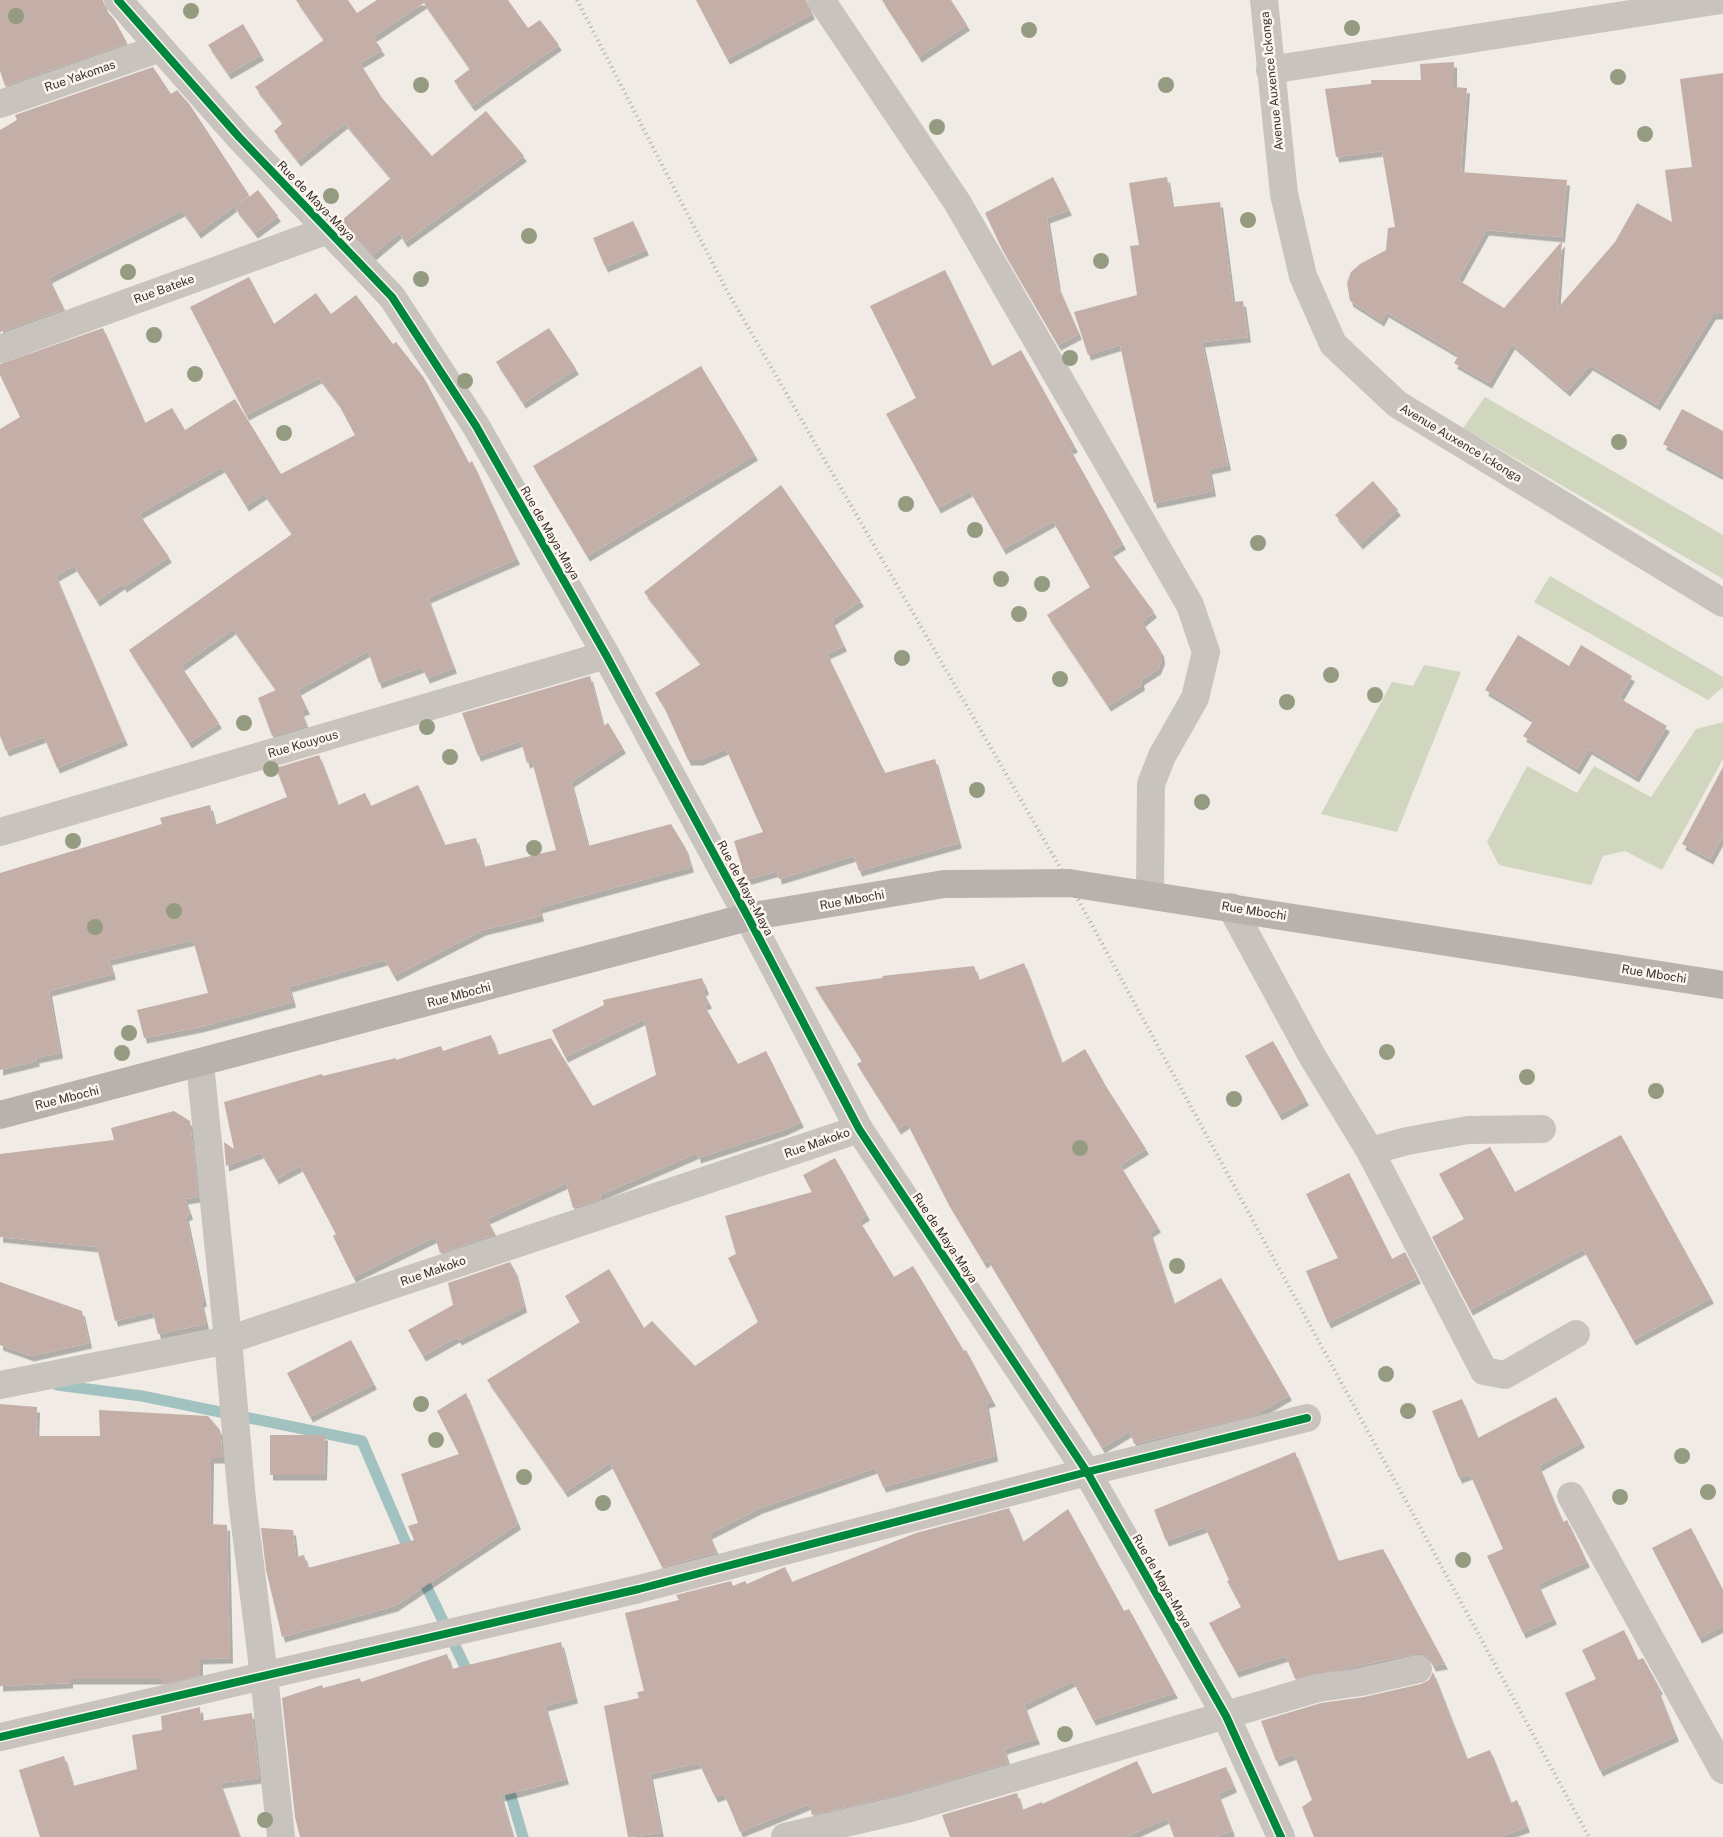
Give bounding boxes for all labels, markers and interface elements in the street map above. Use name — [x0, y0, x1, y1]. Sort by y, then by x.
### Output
street label: Avenue Auxence Ickonga — [1258, 11, 1286, 151]
street label: Rue Yakomas — [43, 57, 117, 95]
street label: Rue de Maya-Maya — [274, 158, 358, 244]
street label: Rue Bateke — [132, 271, 196, 306]
street label: Avenue Auxence Ickonga — [1398, 401, 1524, 485]
street label: Rue de Maya-Maya — [518, 484, 582, 582]
street label: Rue Kouyous — [266, 727, 340, 761]
street label: Rue de Maya-Maya — [714, 838, 776, 938]
street label: Rue Mbochi — [819, 887, 886, 913]
street label: Rue Mbochi — [1221, 899, 1287, 923]
street label: Rue Mbochi — [1621, 962, 1687, 986]
street label: Rue Mbochi — [426, 980, 492, 1010]
street label: Rue Mbochi — [34, 1083, 101, 1113]
street label: Rue Makoko — [782, 1125, 852, 1161]
street label: Rue de Maya-Maya — [910, 1190, 980, 1286]
street label: Rue Makoko — [398, 1253, 468, 1289]
street label: Rue de Maya-Maya — [1130, 1532, 1194, 1630]

